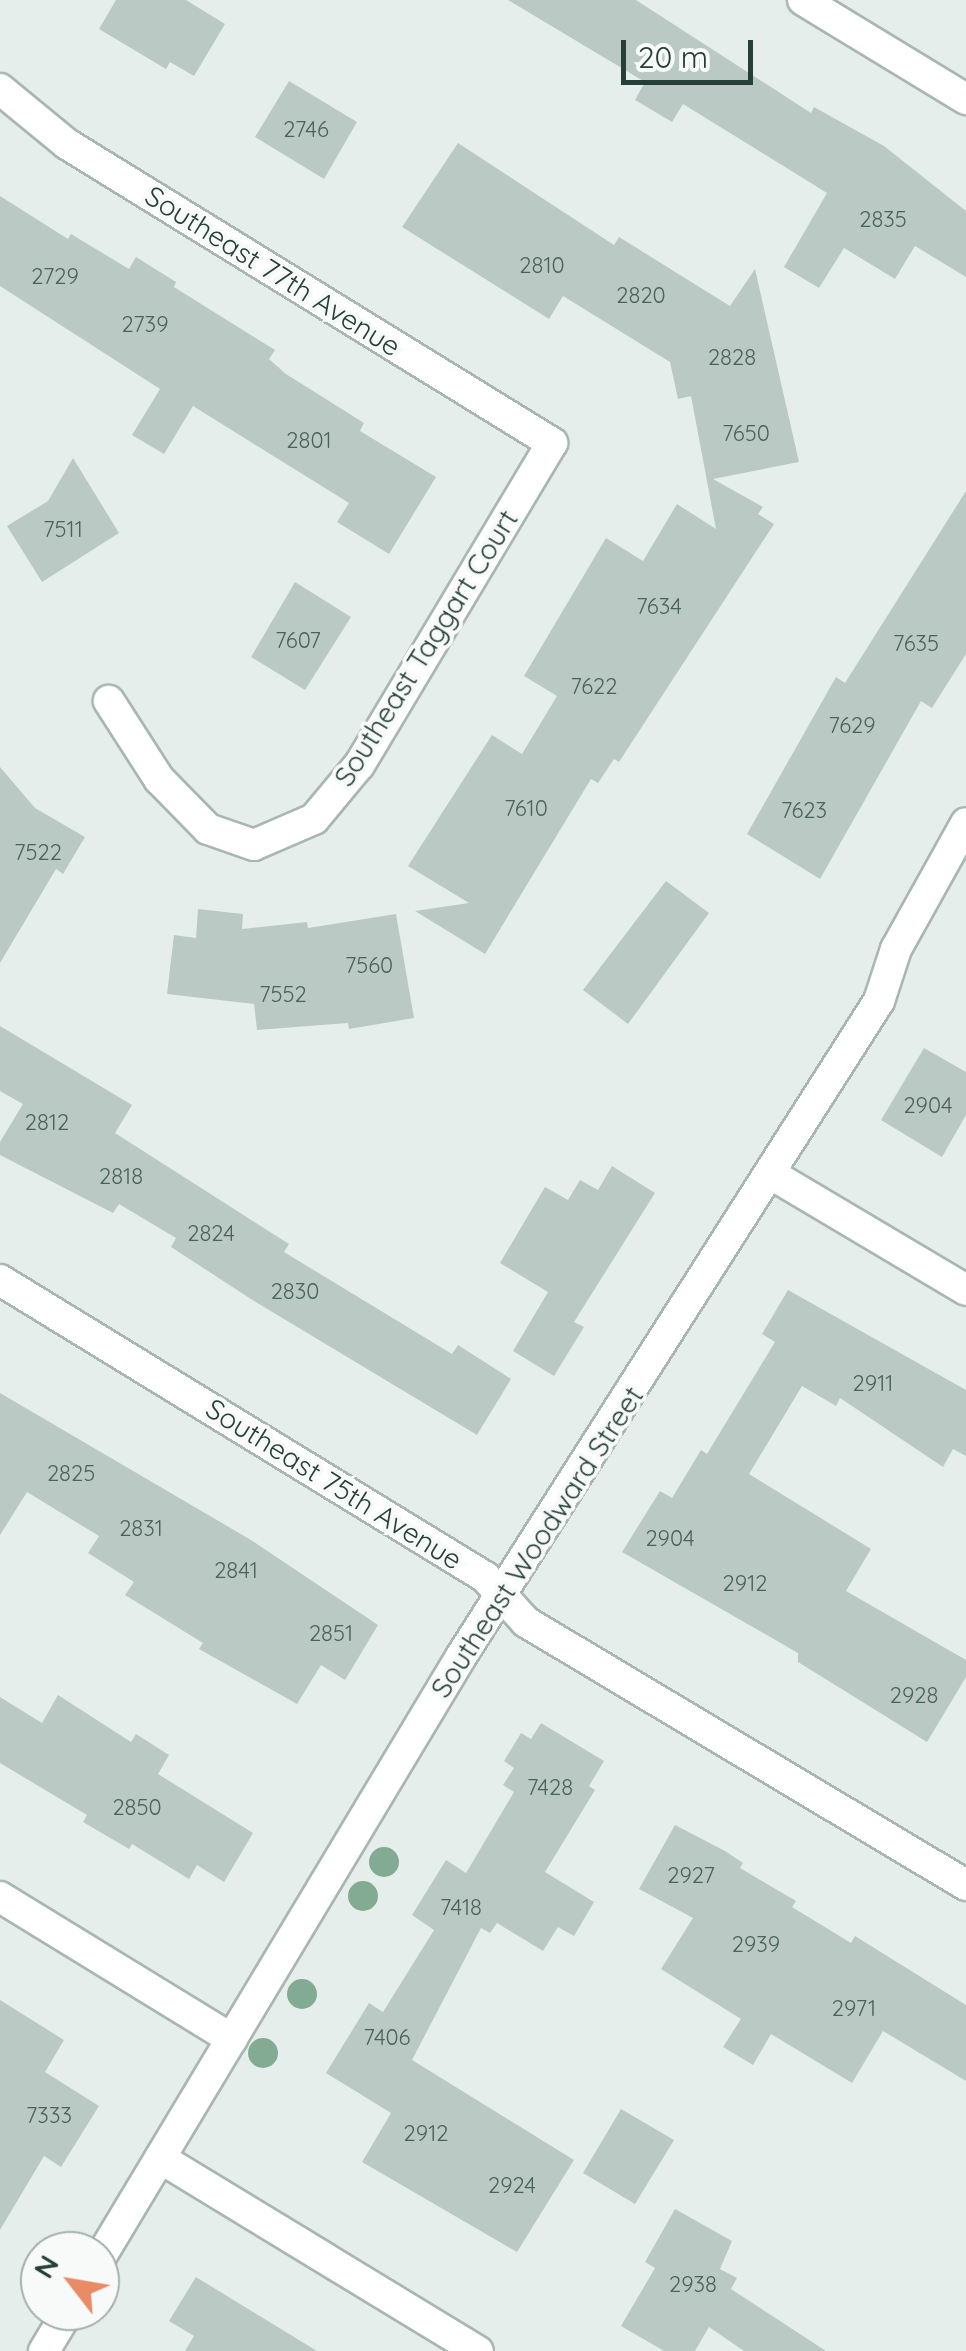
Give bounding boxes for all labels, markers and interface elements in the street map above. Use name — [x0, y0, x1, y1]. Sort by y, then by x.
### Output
scale bar — [626, 20, 758, 82]
text: 20 m — [638, 38, 708, 76]
house number: 2746 — [283, 117, 329, 143]
street label: Southeast 77th Avenue — [139, 179, 407, 363]
house number: 2835 — [859, 207, 907, 233]
house number: 2810 — [519, 253, 565, 279]
house number: 2729 — [31, 264, 79, 290]
house number: 2820 — [616, 283, 666, 309]
house number: 2739 — [122, 312, 168, 338]
house number: 2828 — [708, 345, 756, 371]
house number: 7650 — [722, 421, 770, 447]
house number: 2801 — [286, 428, 332, 454]
street label: Southeast Taggart Court — [327, 504, 525, 792]
house number: 7511 — [43, 517, 83, 543]
house number: 7634 — [636, 594, 682, 620]
house number: 7607 — [275, 628, 321, 654]
house number: 7635 — [893, 631, 939, 657]
house number: 7622 — [571, 674, 617, 700]
house number: 7629 — [829, 713, 875, 739]
house number: 7610 — [504, 796, 548, 822]
house number: 7623 — [781, 798, 827, 824]
house number: 7522 — [14, 840, 62, 866]
house number: 7560 — [345, 953, 393, 979]
house number: 7552 — [259, 982, 307, 1008]
house number: 2904 — [903, 1093, 953, 1119]
house number: 2812 — [25, 1110, 69, 1136]
house number: 2818 — [99, 1164, 143, 1190]
house number: 2824 — [187, 1221, 235, 1247]
house number: 2830 — [271, 1279, 319, 1305]
house number: 2911 — [853, 1371, 893, 1397]
street label: Southeast Woodward Street — [424, 1380, 650, 1704]
street label: Southeast 75th Avenue — [200, 1391, 468, 1577]
house number: 2825 — [47, 1461, 95, 1487]
house number: 2831 — [119, 1516, 163, 1542]
house number: 2904 — [645, 1526, 695, 1552]
house number: 2841 — [214, 1558, 258, 1584]
house number: 2912 — [723, 1571, 767, 1597]
house number: 2851 — [309, 1621, 353, 1647]
house number: 2928 — [890, 1683, 938, 1709]
house number: 7428 — [527, 1775, 573, 1801]
house number: 2850 — [112, 1795, 162, 1821]
house number: 2927 — [667, 1863, 715, 1889]
house number: 7418 — [440, 1895, 482, 1921]
house number: 2939 — [732, 1932, 780, 1958]
house number: 2971 — [832, 1996, 876, 2022]
house number: 7406 — [364, 2025, 410, 2051]
house number: 7333 — [26, 2103, 72, 2129]
house number: 2912 — [404, 2121, 448, 2147]
house number: 2924 — [488, 2173, 536, 2199]
north arrow — [20, 2231, 120, 2331]
text: N — [25, 2248, 66, 2284]
house number: 2938 — [669, 2272, 717, 2298]

